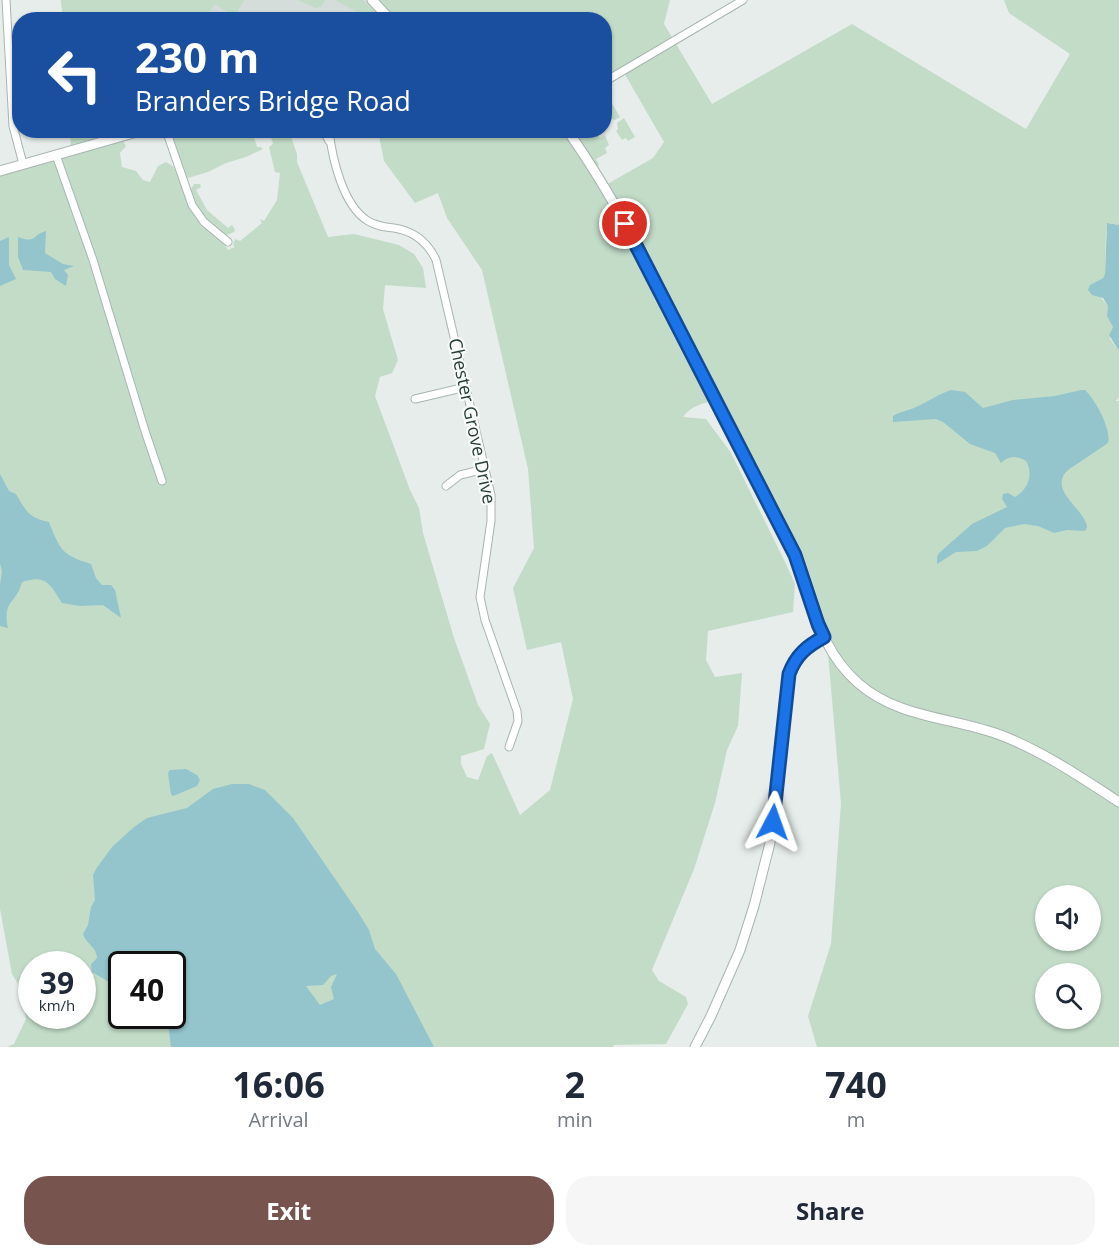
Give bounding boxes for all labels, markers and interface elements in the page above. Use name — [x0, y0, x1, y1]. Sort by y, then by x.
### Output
text: 230 m — [135, 28, 259, 85]
icon: left — [36, 36, 114, 114]
text: Branders Bridge Road — [135, 82, 411, 119]
pin — [599, 198, 650, 249]
icon: arrive — [608, 207, 641, 240]
street label: Chester Grove Drive — [444, 336, 502, 506]
position arrow — [741, 790, 805, 854]
map controls — [1035, 885, 1101, 1029]
button: sound — [1035, 885, 1101, 951]
speed limit sign: 40 — [108, 951, 186, 1029]
text: 39 — [40, 962, 74, 1003]
button: search — [1035, 963, 1101, 1029]
text: km/h — [39, 995, 75, 1015]
text: 16:06 — [232, 1060, 325, 1109]
text: 2 — [565, 1060, 585, 1109]
text: 740 — [825, 1060, 887, 1109]
text: Arrival — [248, 1106, 309, 1133]
text: min — [557, 1106, 593, 1133]
text: m — [847, 1106, 865, 1133]
button: Exit — [24, 1176, 554, 1245]
button: Share — [566, 1176, 1095, 1245]

